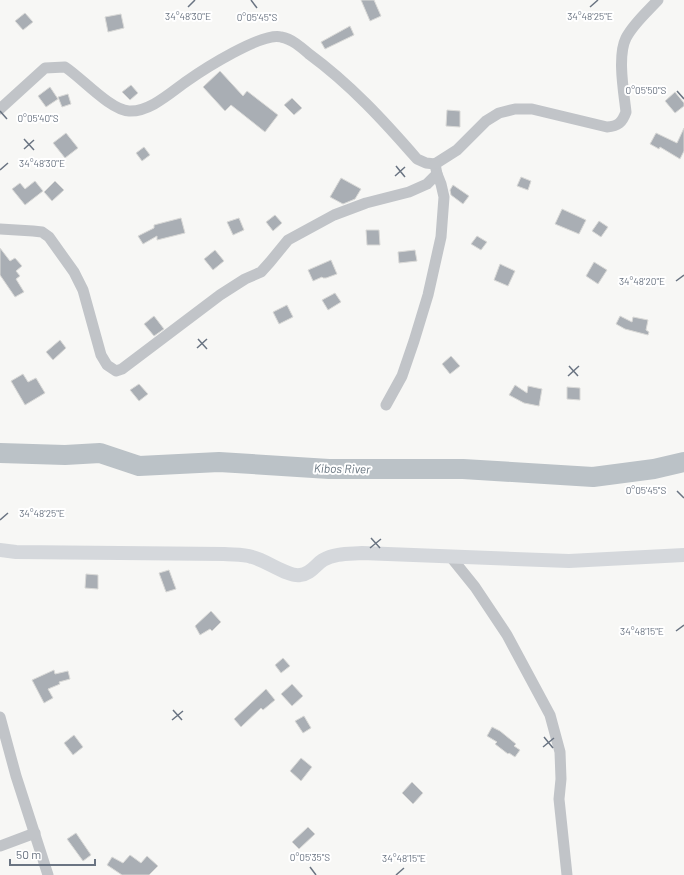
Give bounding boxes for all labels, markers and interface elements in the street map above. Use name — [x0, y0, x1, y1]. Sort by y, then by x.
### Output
text: 34°48'30"E — [165, 10, 211, 22]
text: 34°48'25"E — [567, 10, 613, 22]
text: 0°05'45"S — [237, 11, 277, 23]
text: 0°05'50"S — [626, 84, 667, 96]
text: 0°05'40"S — [17, 112, 59, 124]
text: 34°48'30"E — [19, 157, 65, 169]
text: 34°48'20"E — [619, 275, 665, 287]
water label: Kibos River — [314, 461, 371, 476]
text: 0°05'45"S — [626, 484, 666, 496]
text: 34°48'25"E — [19, 507, 65, 519]
text: 34°48'15"E — [620, 625, 664, 637]
scale bar — [10, 841, 95, 867]
text: 50 m — [16, 847, 41, 861]
text: 0°05'35"S — [290, 851, 330, 863]
text: 34°48'15"E — [382, 852, 426, 864]

